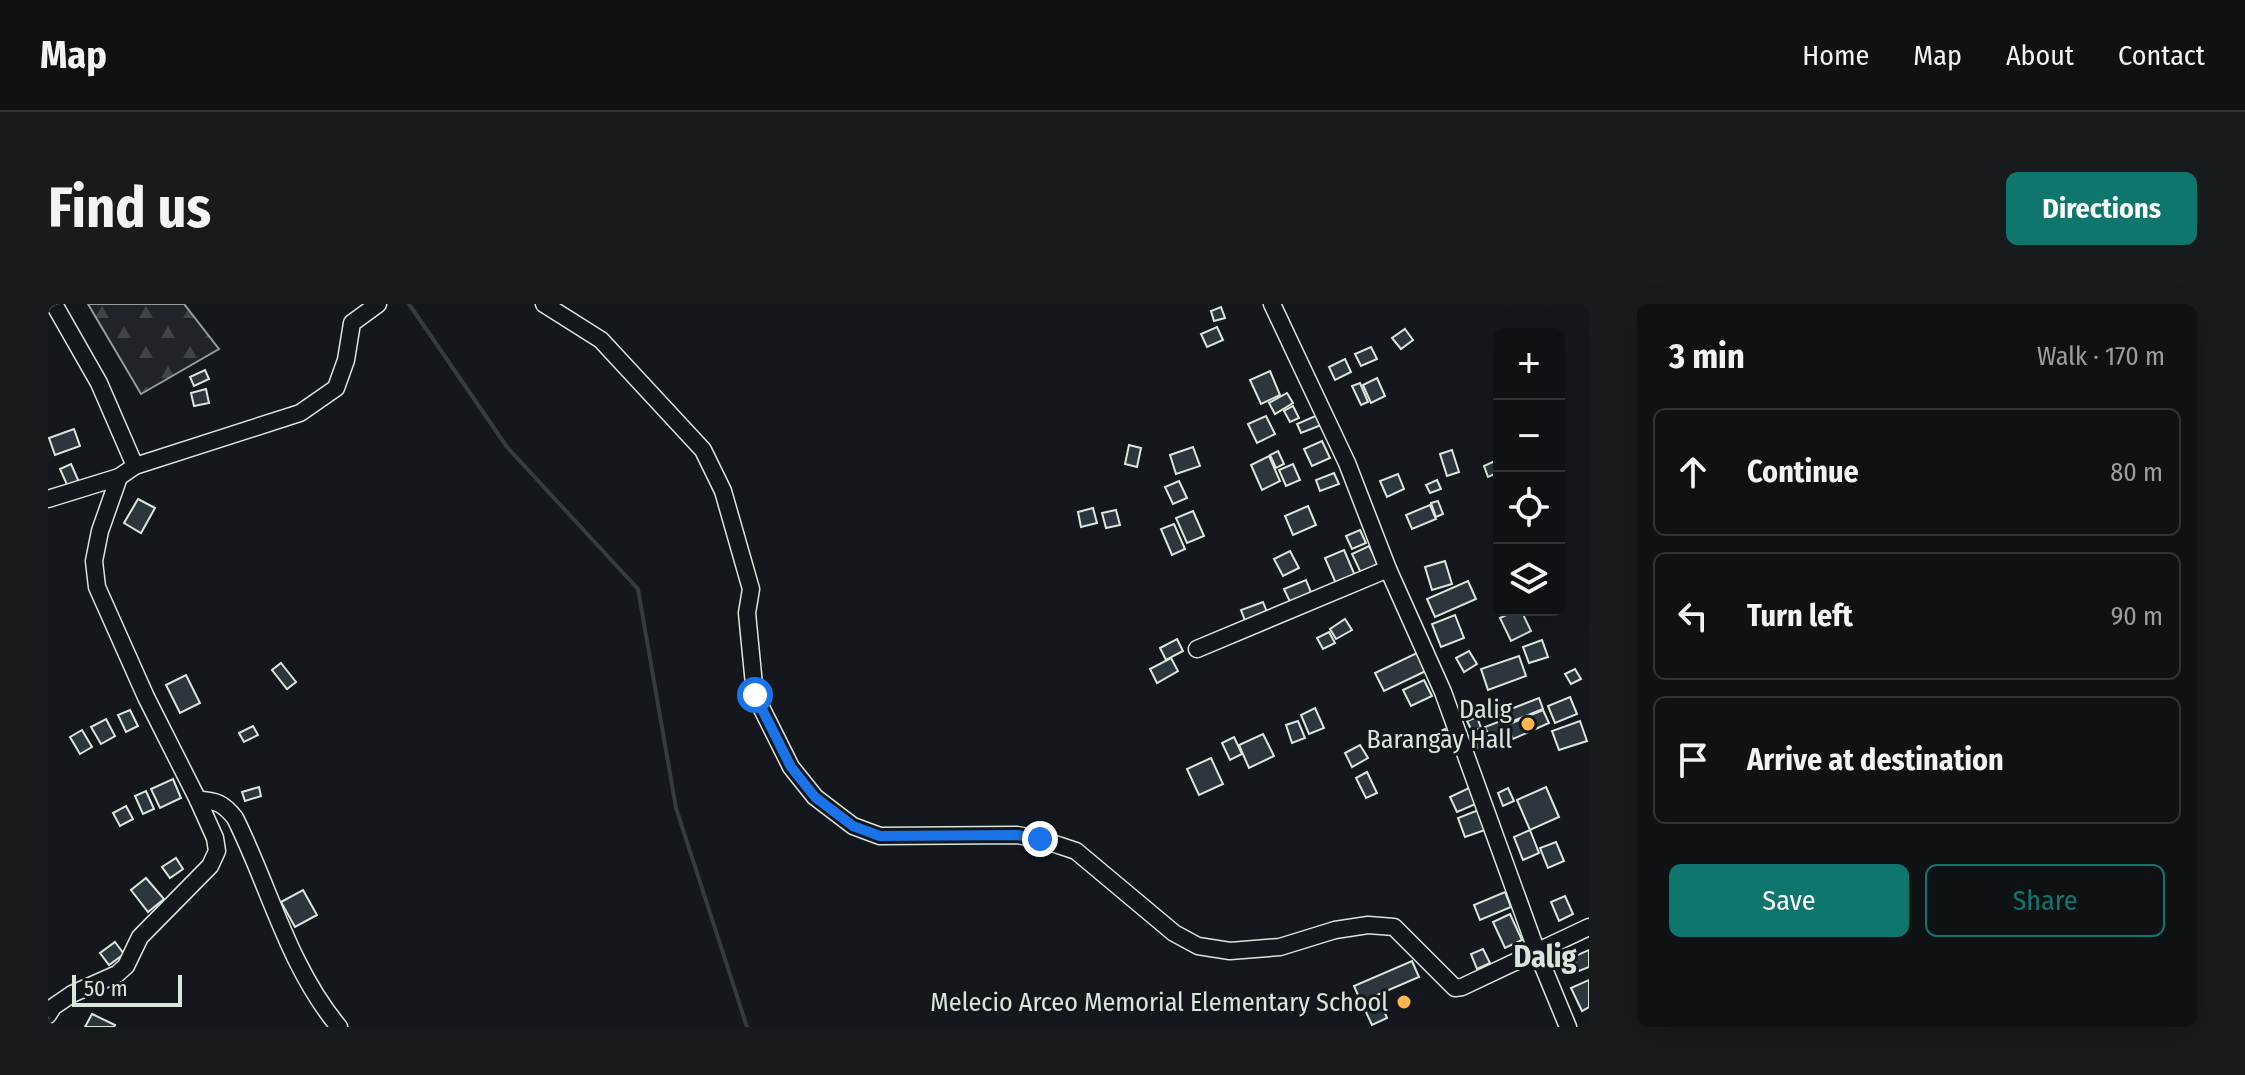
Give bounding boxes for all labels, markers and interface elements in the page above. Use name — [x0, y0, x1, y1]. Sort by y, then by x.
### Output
text: Map — [40, 32, 107, 78]
text: Home — [1802, 39, 1869, 72]
text: Map — [1913, 39, 1962, 72]
text: About — [2006, 39, 2074, 72]
text: Contact — [2118, 39, 2205, 72]
button: Directions — [2006, 172, 2197, 245]
text: Find us — [48, 175, 211, 242]
map controls — [1493, 328, 1565, 616]
button: + — [1493, 328, 1565, 400]
text: 3 min — [1669, 336, 1745, 377]
text: Walk · 170 m — [2037, 341, 2165, 372]
button: − — [1493, 400, 1565, 472]
icon: ahead — [1671, 450, 1715, 494]
text: Continue — [1747, 454, 1859, 490]
text: 80 m — [2110, 457, 2163, 488]
button: locate — [1493, 472, 1565, 544]
button: layers — [1493, 544, 1565, 616]
icon: left — [1671, 594, 1715, 638]
text: Turn left — [1747, 598, 1853, 634]
text: 90 m — [2111, 601, 2163, 632]
route start — [737, 677, 773, 713]
place label: Dalig Barangay Hall — [1367, 694, 1513, 755]
marker: Dalig Barangay Hall — [1519, 715, 1537, 733]
icon: arrive — [1671, 738, 1715, 782]
text: Arrive at destination — [1747, 742, 2004, 778]
route end — [1022, 821, 1058, 857]
button: Save — [1669, 864, 1909, 937]
button: Share — [1925, 864, 2165, 937]
district label: Dalig — [1513, 939, 1577, 975]
scale bar — [72, 971, 182, 1007]
text: 50 m — [84, 975, 128, 1002]
place label: Melecio Arceo Memorial Elementary School — [930, 987, 1388, 1018]
marker: Melecio Arceo Memorial Elementary School — [1395, 993, 1413, 1011]

